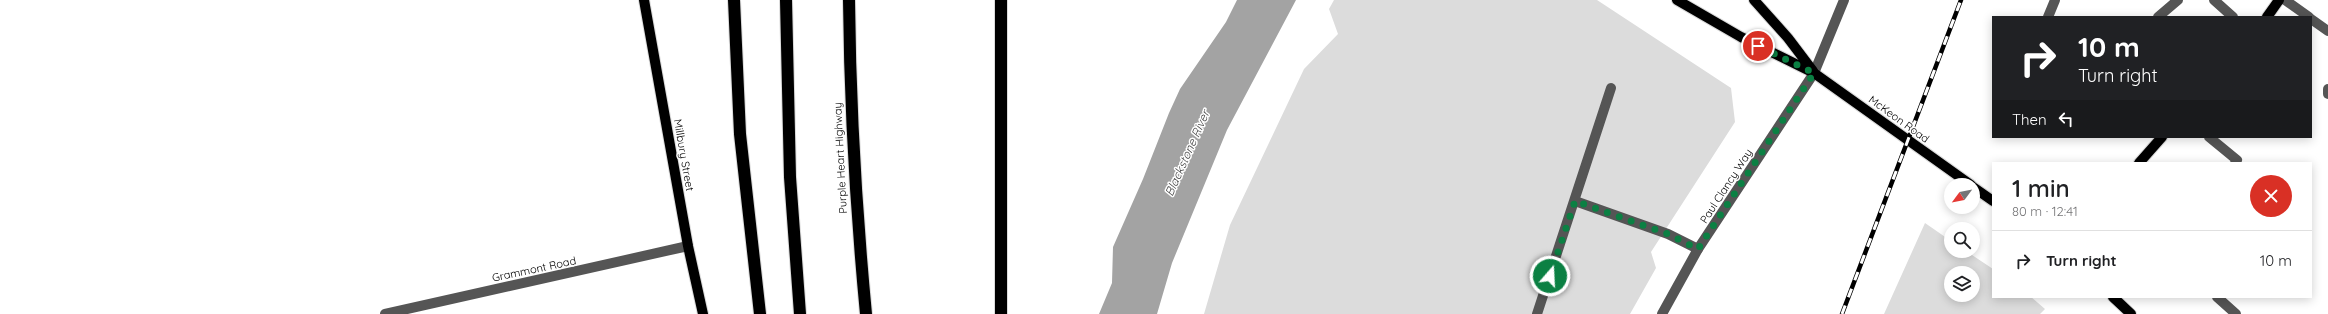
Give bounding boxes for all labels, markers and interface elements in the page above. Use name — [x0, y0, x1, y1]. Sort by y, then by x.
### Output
pin — [1741, 29, 1775, 63]
text: 10 m — [2078, 29, 2140, 64]
icon: right — [2012, 32, 2064, 84]
icon: arrive — [1747, 35, 1769, 57]
text: Turn right — [2078, 64, 2158, 87]
street label: McKeon Road — [1866, 92, 1932, 146]
street label: Purple Heart Highway — [830, 102, 850, 214]
water label: Blackstone River — [1161, 106, 1213, 198]
icon: left — [2055, 108, 2077, 130]
text: Then — [2012, 110, 2047, 129]
street label: Millbury Street — [671, 118, 697, 192]
street label: Paul Clancy Way — [1697, 146, 1755, 226]
text: 1 min — [2012, 173, 2070, 203]
button: close — [2250, 175, 2292, 217]
north arrow — [1944, 178, 1980, 214]
map controls — [1944, 178, 1980, 302]
text: 80 m · 12:41 — [2012, 203, 2078, 219]
button: search — [1944, 222, 1980, 258]
icon: right — [2012, 250, 2034, 272]
text: Turn right — [2046, 251, 2117, 270]
text: 10 m — [2260, 251, 2292, 270]
street label: Grammont Road — [491, 253, 577, 285]
position arrow — [1529, 255, 1571, 297]
button: layers — [1944, 266, 1980, 302]

